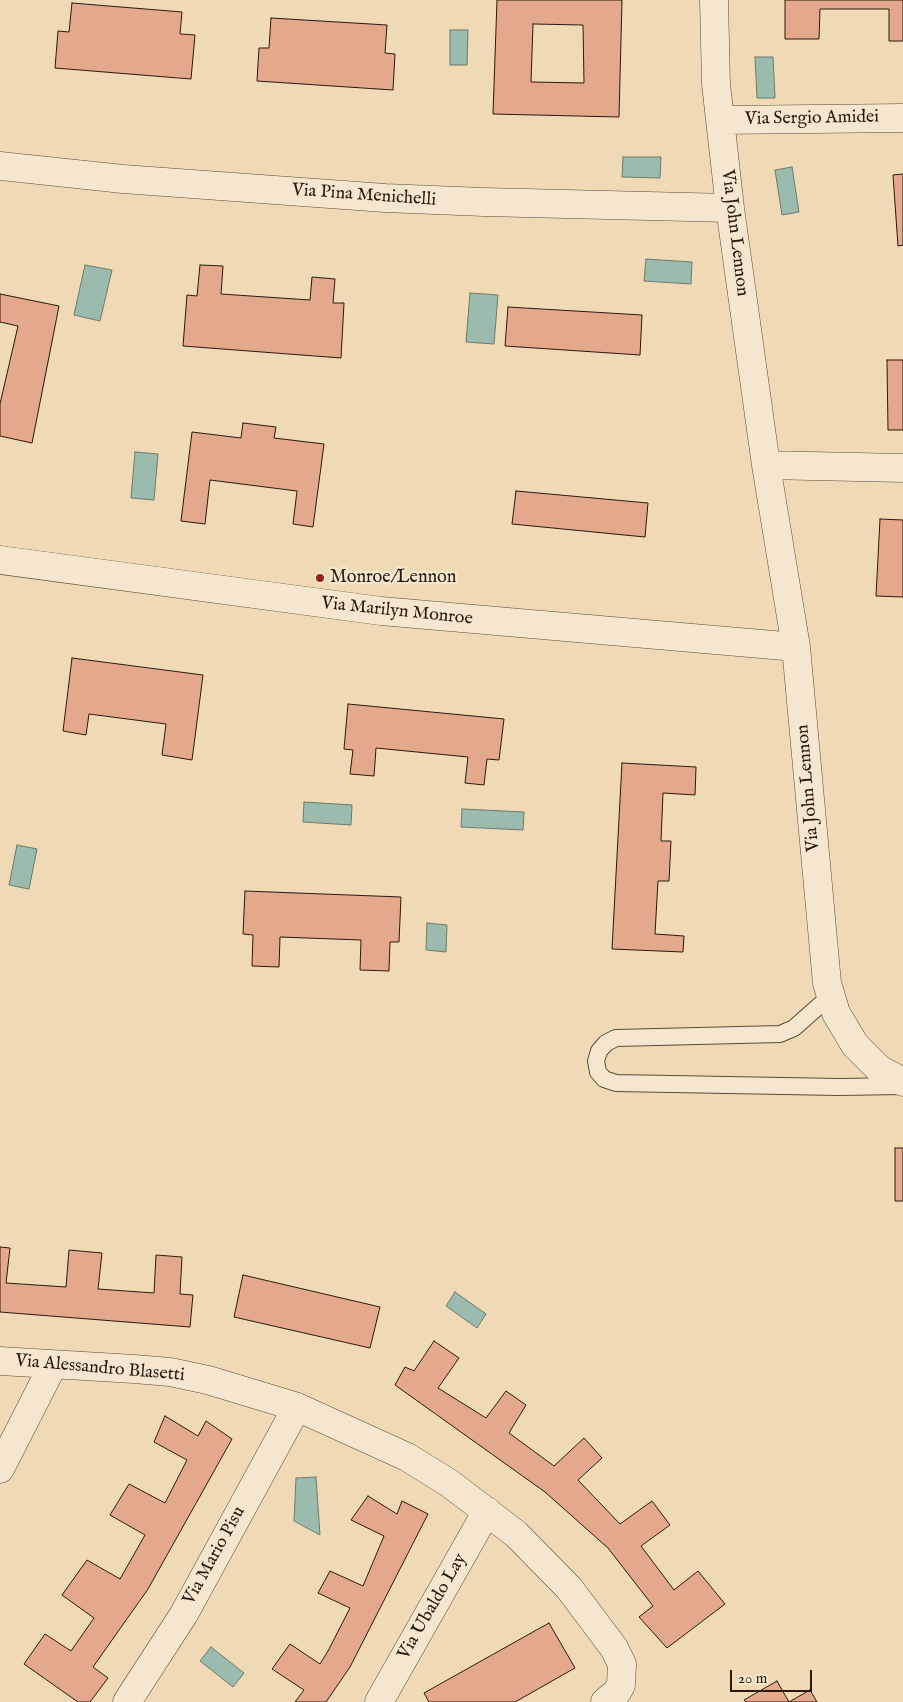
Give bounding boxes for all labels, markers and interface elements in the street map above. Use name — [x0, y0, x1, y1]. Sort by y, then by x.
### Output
street label: Via Sergio Amidei — [745, 107, 879, 131]
street label: Via John Lennon — [716, 168, 752, 298]
street label: Via Pina Menichelli — [291, 180, 437, 212]
place label: Monroe/Lennon — [330, 567, 456, 589]
marker: Monroe/Lennon — [314, 572, 326, 584]
street label: Via Marilyn Monroe — [320, 593, 474, 631]
street label: Via John Lennon — [793, 724, 825, 852]
street label: Via Alessandro Blasetti — [14, 1351, 186, 1387]
street label: Via Mario Pisu — [179, 1503, 251, 1609]
street label: Via Ubaldo Lay — [394, 1550, 472, 1664]
scale bar — [733, 1660, 816, 1692]
text: 20 m — [738, 1669, 767, 1688]

